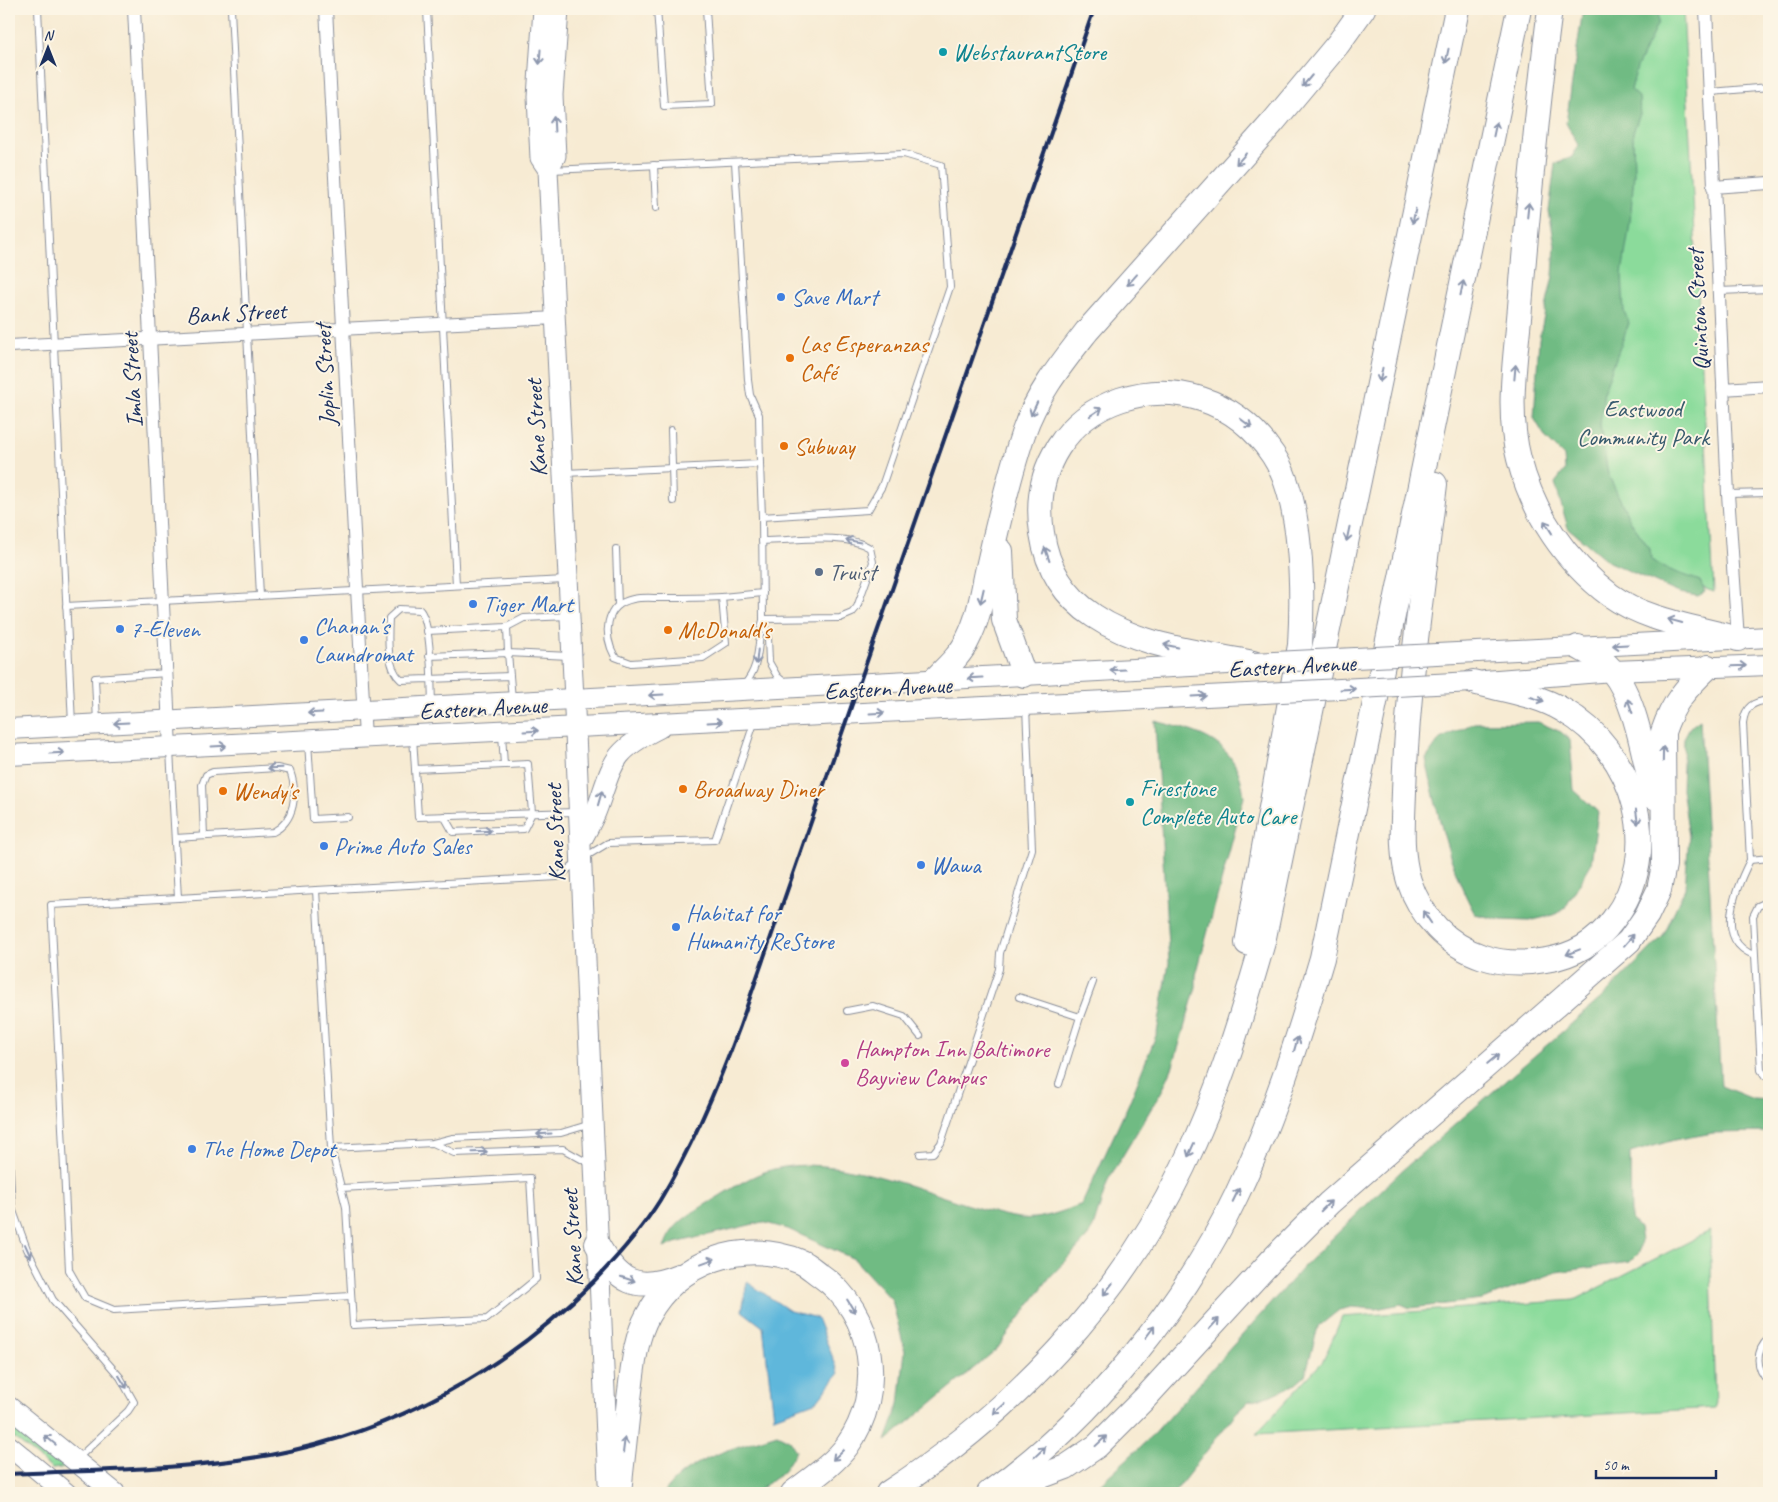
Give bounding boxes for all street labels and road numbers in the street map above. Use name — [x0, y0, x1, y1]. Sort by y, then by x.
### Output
street label: Quinton Street — [1680, 245, 1716, 371]
street label: Bank Street — [185, 295, 289, 331]
street label: Joplin Street — [307, 320, 343, 428]
street label: Imla Street — [114, 330, 149, 428]
street label: Kane Street — [518, 376, 554, 478]
street label: Eastern Avenue — [1227, 648, 1359, 684]
street label: Eastern Avenue — [823, 670, 955, 706]
street label: Eastern Avenue — [418, 690, 550, 726]
street label: Kane Street — [538, 782, 572, 882]
street label: Kane Street — [554, 1186, 590, 1288]

